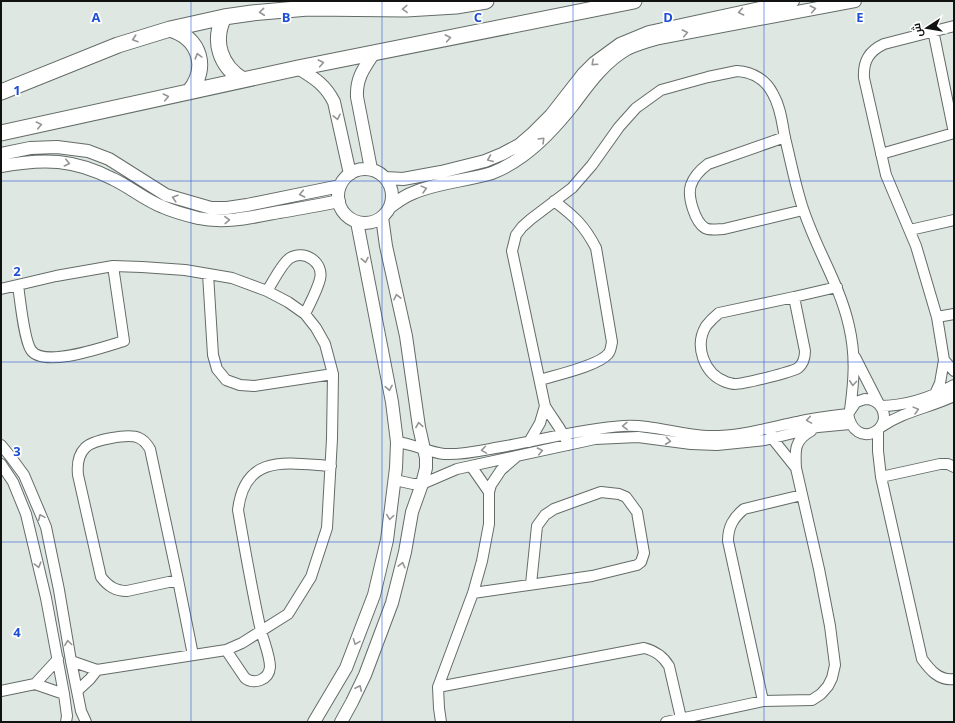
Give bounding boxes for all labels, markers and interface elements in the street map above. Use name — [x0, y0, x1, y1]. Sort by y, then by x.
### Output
one-way arrow — [402, 5, 408, 13]
one-way arrow — [810, 6, 816, 14]
one-way arrow — [258, 7, 265, 16]
one-way arrow — [738, 7, 744, 16]
text: A — [92, 8, 101, 26]
text: B — [282, 8, 291, 26]
text: C — [474, 8, 482, 26]
text: D — [663, 8, 673, 26]
text: E — [856, 8, 864, 26]
north arrow — [907, 8, 947, 48]
text: ش — [908, 22, 926, 39]
one-way arrow — [682, 30, 688, 38]
one-way arrow — [131, 34, 138, 43]
one-way arrow — [445, 35, 451, 43]
one-way arrow — [194, 53, 202, 59]
one-way arrow — [592, 59, 599, 66]
one-way arrow — [317, 60, 324, 68]
text: 1 — [13, 81, 21, 99]
one-way arrow — [163, 93, 169, 101]
one-way arrow — [333, 114, 341, 121]
one-way arrow — [36, 121, 42, 129]
one-way arrow — [537, 137, 545, 145]
one-way arrow — [486, 154, 494, 162]
one-way arrow — [64, 159, 70, 167]
one-way arrow — [421, 186, 427, 194]
one-way arrow — [299, 189, 305, 197]
one-way arrow — [172, 194, 179, 202]
one-way arrow — [224, 215, 230, 224]
one-way arrow — [361, 257, 369, 263]
text: 2 — [13, 262, 21, 280]
one-way arrow — [394, 294, 402, 300]
one-way arrow — [849, 380, 858, 386]
one-way arrow — [384, 384, 393, 391]
one-way arrow — [913, 407, 919, 415]
one-way arrow — [806, 415, 812, 424]
one-way arrow — [415, 422, 424, 428]
one-way arrow — [622, 422, 628, 431]
one-way arrow — [665, 437, 671, 446]
text: 3 — [13, 442, 21, 460]
one-way arrow — [480, 445, 487, 454]
one-way arrow — [537, 448, 543, 456]
one-way arrow — [38, 513, 46, 521]
one-way arrow — [386, 513, 395, 520]
one-way arrow — [33, 561, 42, 568]
one-way arrow — [397, 562, 406, 569]
text: 4 — [13, 623, 21, 641]
one-way arrow — [353, 638, 361, 645]
one-way arrow — [64, 640, 73, 646]
one-way arrow — [354, 684, 362, 692]

